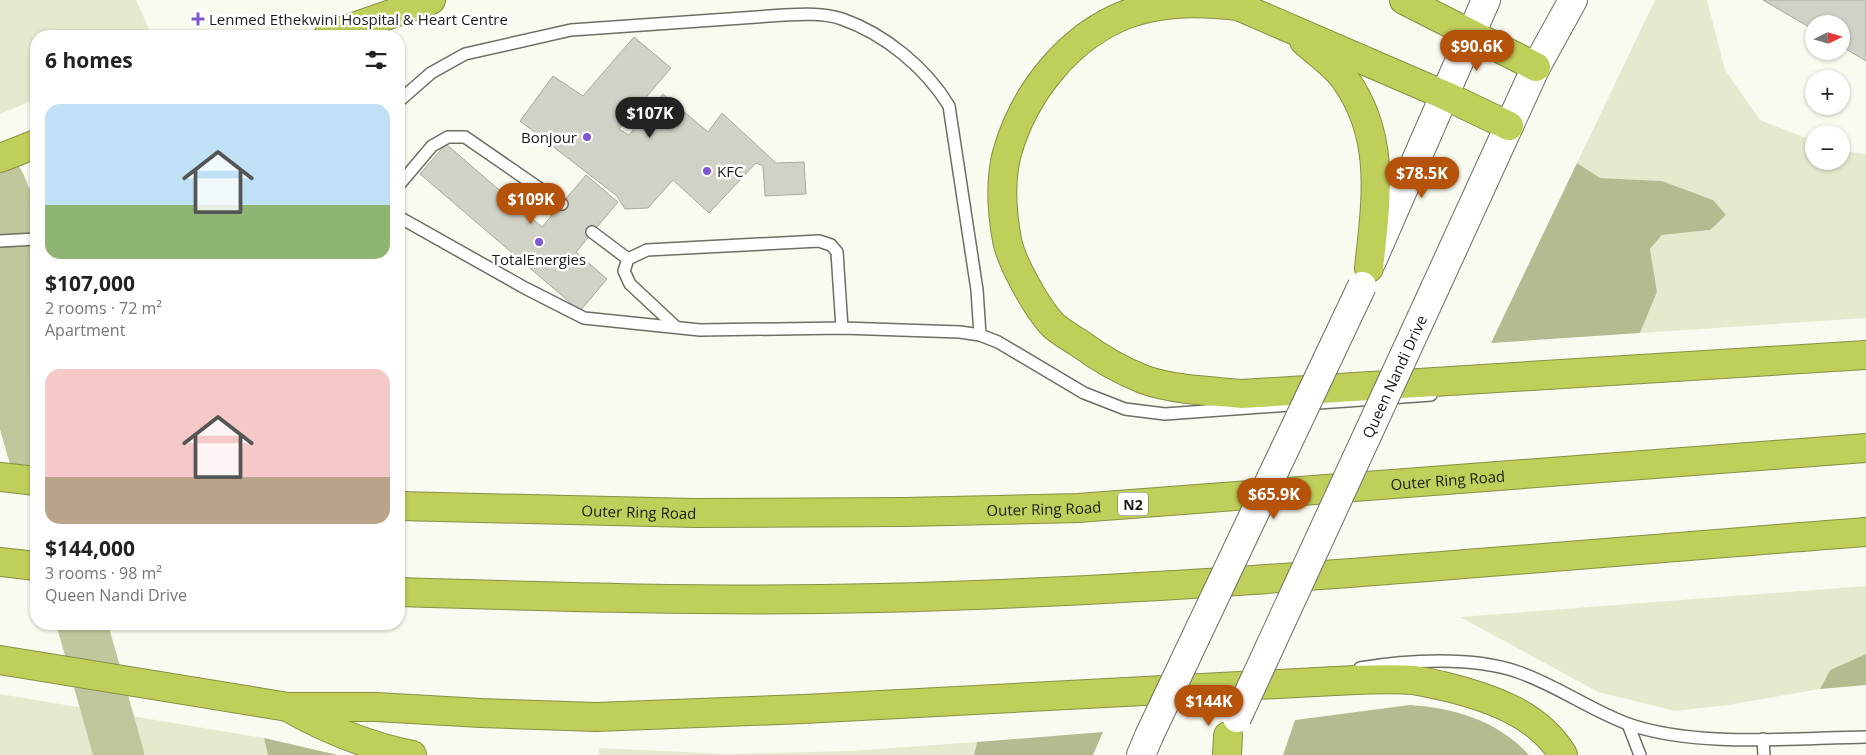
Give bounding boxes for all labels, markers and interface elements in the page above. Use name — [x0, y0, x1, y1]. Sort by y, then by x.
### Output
place label: Lenmed Ethekwini Hospital & Heart Centre — [209, 9, 508, 29]
marker: Lenmed Ethekwini Hospital & Heart Centre — [191, 12, 205, 26]
north arrow — [1805, 15, 1850, 60]
map controls — [1805, 15, 1850, 170]
pin: $90.6K — [1436, 30, 1518, 72]
text: $90.6K — [1451, 35, 1503, 57]
text: 6 homes — [45, 46, 133, 74]
icon: filters — [362, 46, 390, 74]
button: + — [1805, 70, 1850, 115]
pin: $107K — [615, 96, 685, 139]
text: $107K — [626, 102, 674, 124]
button: − — [1805, 125, 1850, 170]
place label: Bonjour — [521, 127, 577, 147]
marker: Bonjour — [581, 131, 593, 143]
icon: home — [173, 137, 263, 227]
pin: $78.5K — [1381, 156, 1463, 199]
place label: KFC — [717, 161, 743, 181]
text: $78.5K — [1396, 162, 1448, 184]
marker: KFC — [701, 165, 713, 177]
pin: $109K — [496, 182, 566, 225]
text: $109K — [507, 188, 555, 210]
marker: TotalEnergies — [533, 236, 545, 248]
place label: TotalEnergies — [492, 249, 586, 269]
text: $107,000 — [45, 269, 135, 297]
text: 2 rooms · 72 m² — [45, 297, 162, 319]
street label: Queen Nandi Drive — [1357, 312, 1431, 441]
text: Apartment — [45, 319, 125, 341]
icon: home — [173, 402, 263, 492]
street label: Outer Ring Road — [1390, 466, 1506, 494]
pin: $65.9K — [1233, 478, 1315, 520]
text: $65.9K — [1248, 483, 1300, 505]
road number: N2 — [1118, 492, 1148, 516]
street label: Outer Ring Road — [986, 496, 1102, 520]
street label: Outer Ring Road — [581, 500, 697, 523]
text: $144,000 — [45, 534, 135, 562]
text: 3 rooms · 98 m² — [45, 562, 162, 584]
text: Queen Nandi Drive — [45, 584, 187, 606]
pin: $144K — [1174, 684, 1244, 727]
text: $144K — [1185, 690, 1233, 712]

